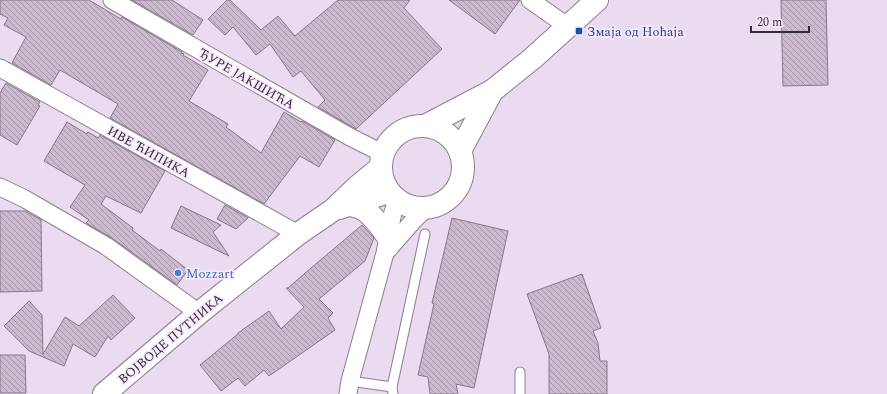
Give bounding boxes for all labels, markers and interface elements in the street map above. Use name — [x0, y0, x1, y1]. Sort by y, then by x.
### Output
scale bar — [751, 8, 809, 34]
text: 20 m — [757, 13, 782, 32]
place label: Змаја од Ноћаја — [587, 22, 684, 42]
marker: Змаја од Ноћаја — [574, 26, 584, 36]
street label: ЂУРЕ ЈАКШИЋА — [195, 43, 298, 115]
street label: ИВЕ ЋИПИКА — [104, 121, 194, 183]
place label: Mozzart — [186, 264, 234, 284]
marker: Mozzart — [173, 268, 183, 278]
street label: ВОЈВОДЕ ПУТНИКА — [114, 289, 228, 389]

